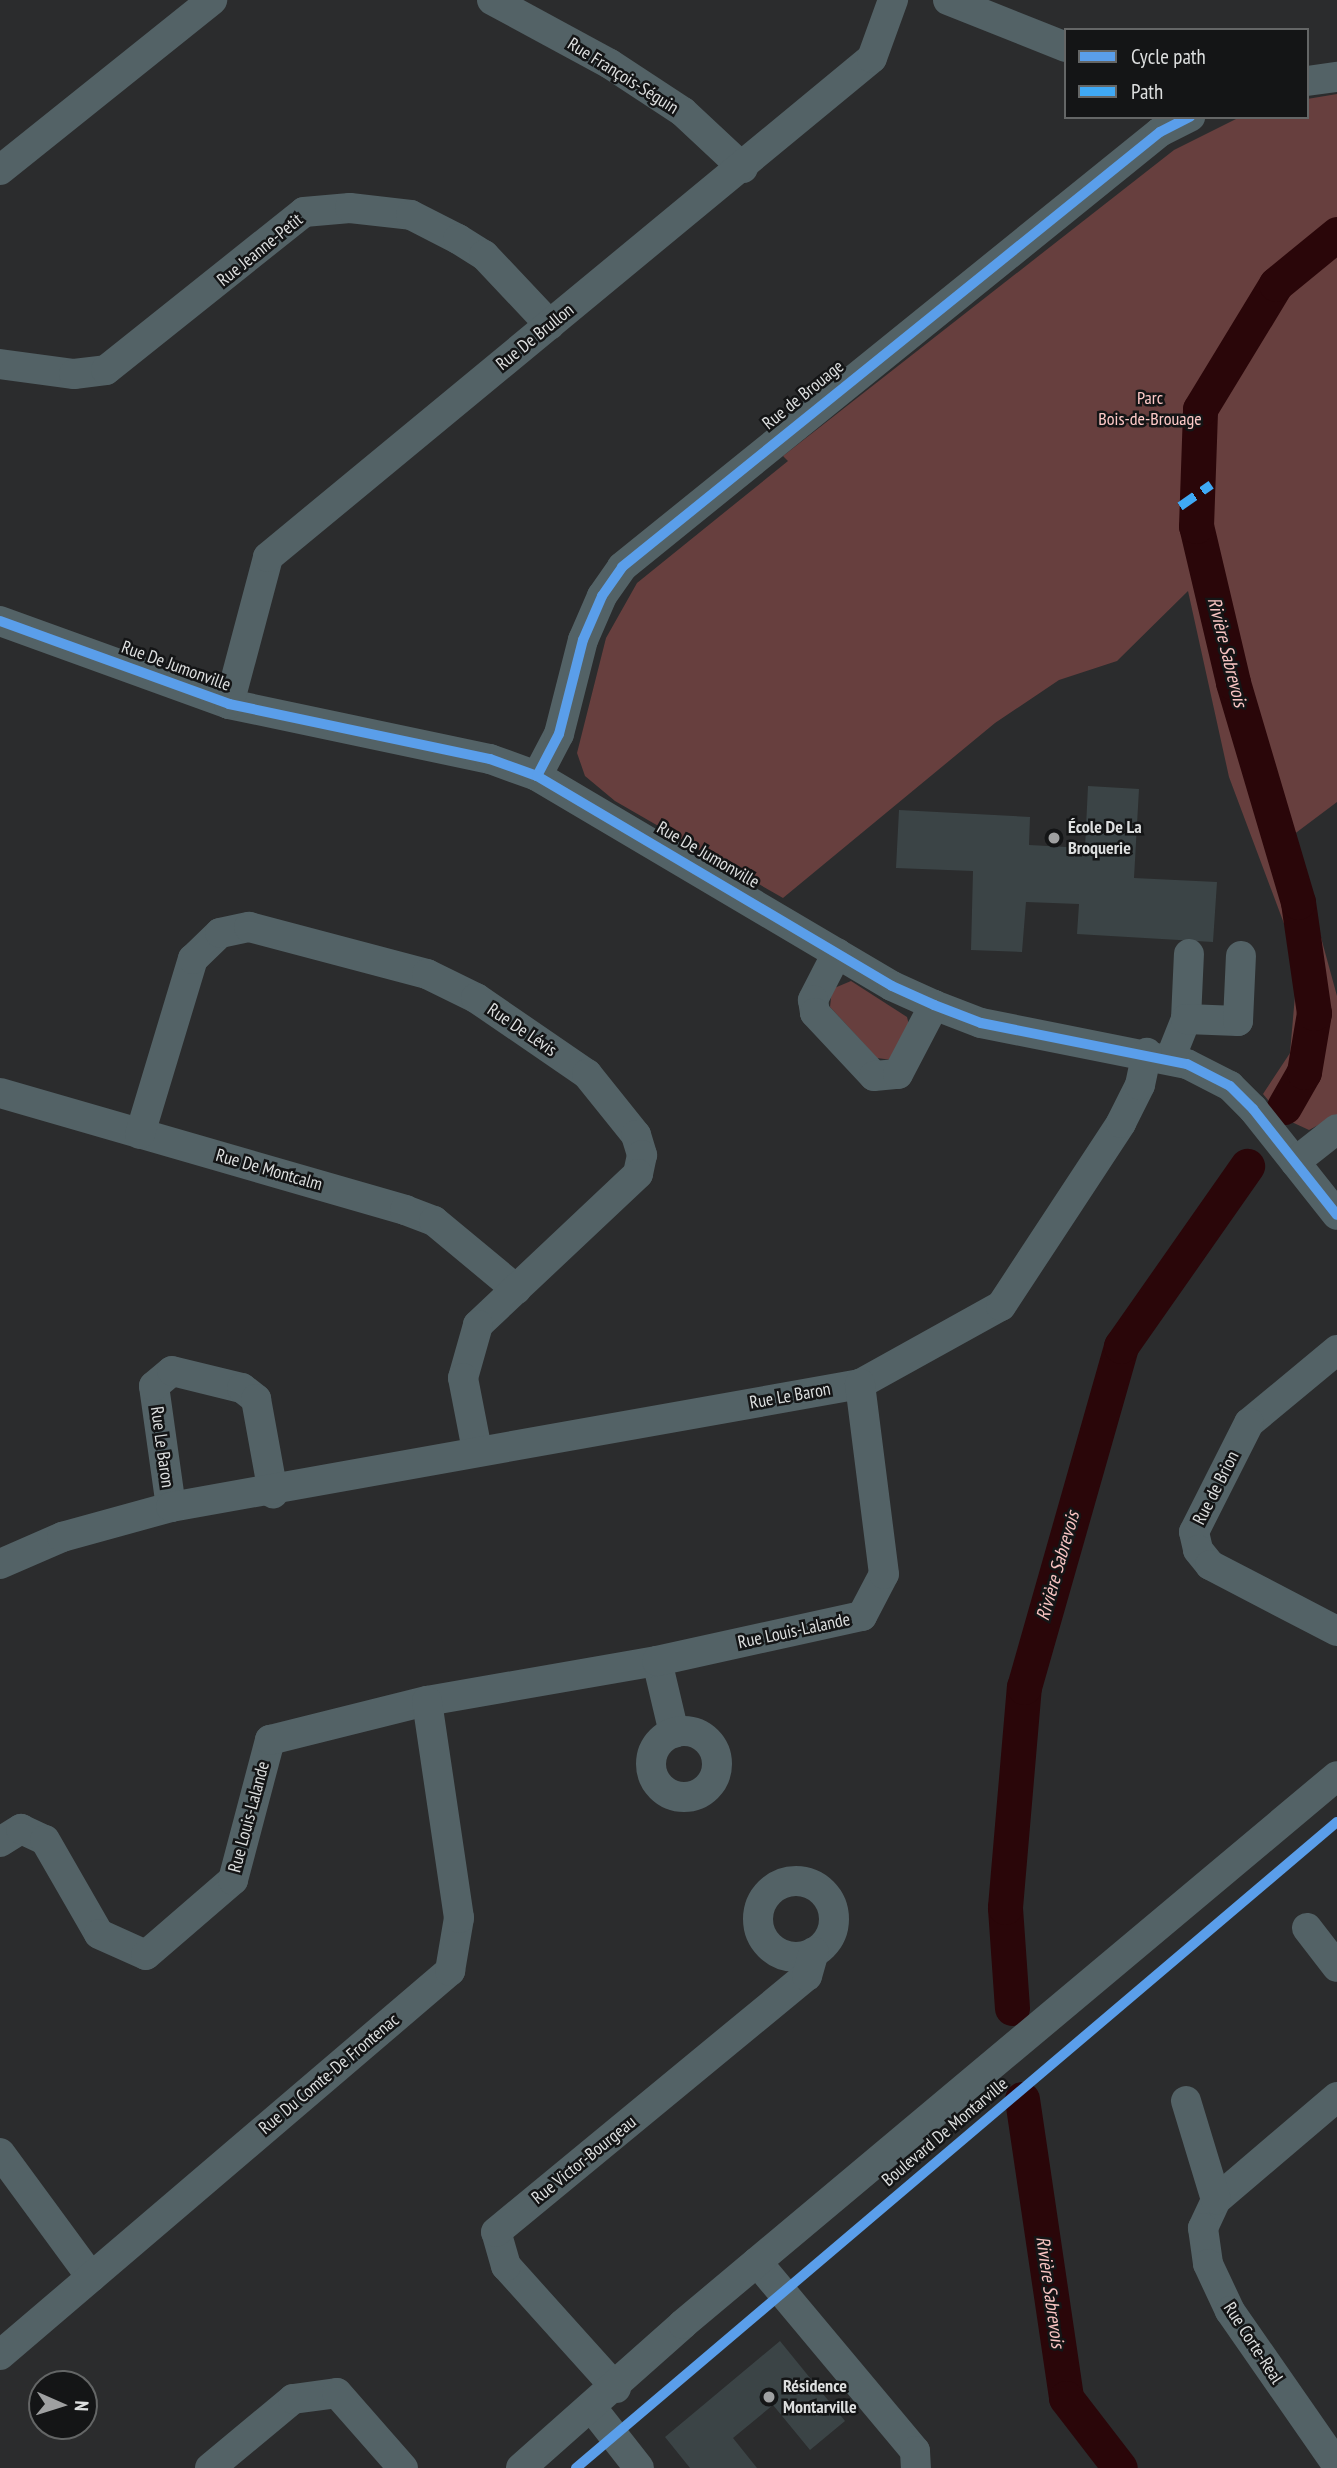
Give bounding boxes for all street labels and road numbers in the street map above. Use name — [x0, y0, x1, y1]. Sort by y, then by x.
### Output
street label: Rue François-Séguin — [564, 33, 682, 119]
street label: Rue Jeanne-Petit — [213, 209, 307, 291]
street label: Rue De Brullon — [492, 299, 578, 375]
street label: Rue de Brouage — [758, 356, 848, 434]
street label: Rue De Jumonville — [118, 636, 234, 696]
street label: Rue De Jumonville — [653, 817, 763, 893]
street label: Rue De Lévis — [483, 999, 561, 1061]
street label: Rue De Montcalm — [213, 1144, 325, 1196]
street label: Rue Le Baron — [748, 1378, 832, 1414]
street label: Rue Le Baron — [146, 1405, 178, 1489]
street label: Rue de Brion — [1188, 1448, 1244, 1528]
street label: Rue Louis-Lalande — [736, 1609, 852, 1653]
street label: Rue Louis-Lalande — [224, 1759, 274, 1875]
street label: Rue Du Comte-De Frontenac — [255, 2009, 403, 2139]
street label: Boulevard De Montarville — [878, 2073, 1012, 2191]
street label: Rue Victor-Bourgeau — [527, 2111, 641, 2209]
street label: Rue Corte-Real — [1219, 2298, 1287, 2388]

